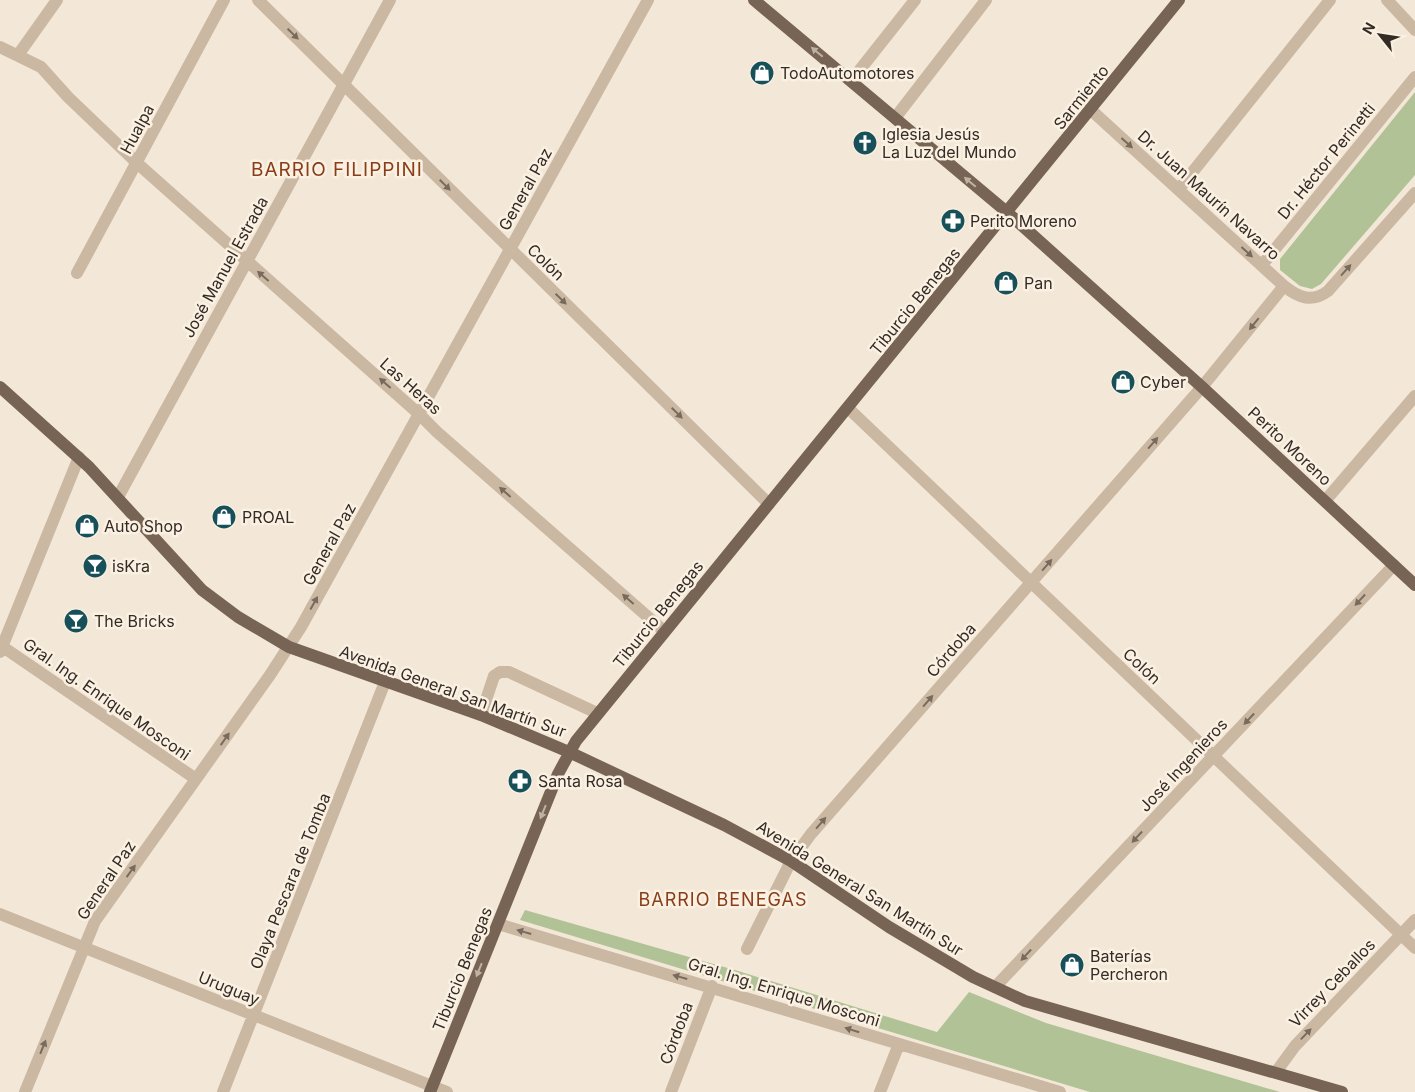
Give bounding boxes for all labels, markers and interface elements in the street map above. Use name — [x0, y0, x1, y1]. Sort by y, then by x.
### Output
north arrow — [1355, 10, 1405, 60]
text: N — [1358, 19, 1378, 37]
one-way arrow — [286, 28, 298, 40]
one-way arrow — [811, 47, 824, 58]
shop icon: TodoAutomotores — [749, 60, 775, 86]
street label: Sarmiento — [1049, 61, 1113, 133]
place label: TodoAutomotores — [780, 63, 915, 83]
street label: Dr. Héctor Perinetti — [1273, 99, 1379, 223]
street label: Hualpa — [116, 101, 158, 157]
place label: Iglesia Jesús La Luz del Mundo — [882, 124, 1017, 162]
street label: Dr. Juan Maurín Navarro — [1134, 126, 1284, 264]
church icon: Iglesia Jesús La Luz del Mundo — [852, 130, 878, 156]
one-way arrow — [1120, 137, 1132, 149]
street label: General Paz — [494, 144, 556, 234]
district label: BARRIO FILIPPINI — [251, 158, 423, 181]
one-way arrow — [965, 176, 977, 188]
one-way arrow — [439, 179, 451, 191]
street label: José Manuel Estrada — [178, 193, 272, 341]
pharmacy icon: Perito Moreno — [940, 208, 966, 234]
place label: Perito Moreno — [970, 211, 1077, 231]
street label: Colón — [523, 239, 569, 285]
street label: Tiburcio Benegas — [866, 243, 964, 359]
one-way arrow — [1241, 246, 1253, 258]
one-way arrow — [1340, 265, 1352, 277]
one-way arrow — [257, 270, 269, 282]
shop icon: Pan — [993, 270, 1019, 296]
place label: Pan — [1024, 273, 1053, 293]
one-way arrow — [555, 293, 567, 305]
one-way arrow — [1248, 317, 1259, 330]
street label: Las Heras — [376, 353, 446, 419]
shop icon: Cyber — [1110, 369, 1136, 395]
place label: Cyber — [1140, 372, 1186, 392]
one-way arrow — [378, 378, 391, 389]
street label: Perito Moreno — [1244, 402, 1336, 490]
one-way arrow — [671, 407, 683, 419]
one-way arrow — [1148, 436, 1159, 449]
one-way arrow — [500, 486, 512, 498]
street label: General Paz — [298, 499, 360, 589]
shop icon: PROAL — [211, 504, 237, 530]
place label: PROAL — [242, 507, 294, 527]
shop icon: Auto Shop — [74, 513, 100, 539]
place label: Auto Shop — [104, 516, 183, 536]
bar icon: isKra — [82, 553, 108, 579]
place label: isKra — [112, 556, 150, 576]
street label: Tiburcio Benegas — [609, 556, 707, 672]
one-way arrow — [1041, 559, 1052, 572]
one-way arrow — [621, 594, 634, 605]
one-way arrow — [1354, 594, 1366, 606]
one-way arrow — [310, 597, 319, 610]
bar icon: The Bricks — [63, 608, 89, 634]
place label: The Bricks — [94, 611, 175, 631]
street label: Córdoba — [922, 619, 980, 681]
street label: Gral. Ing. Enrique Mosconi — [20, 634, 194, 764]
street label: Avenida General San Martín Sur — [337, 641, 569, 741]
street label: Colón — [1119, 644, 1165, 688]
one-way arrow — [922, 695, 934, 707]
one-way arrow — [1243, 712, 1255, 724]
street label: José Ingenieros — [1135, 714, 1231, 816]
one-way arrow — [220, 732, 230, 746]
pharmacy icon: Santa Rosa — [507, 768, 533, 794]
place label: Santa Rosa — [538, 771, 623, 791]
street label: Olaya Pescara de Tomba — [245, 790, 335, 972]
one-way arrow — [539, 805, 547, 820]
street label: Avenida General San Martín Sur — [753, 816, 967, 960]
one-way arrow — [815, 817, 827, 829]
one-way arrow — [1131, 830, 1143, 842]
street label: General Paz — [72, 836, 140, 924]
one-way arrow — [125, 865, 136, 878]
district label: BARRIO BENEGAS — [639, 889, 808, 910]
street label: Tiburcio Benegas — [428, 904, 496, 1034]
one-way arrow — [517, 928, 532, 936]
street label: Virrey Ceballos — [1285, 935, 1379, 1031]
place label: Baterías Percheron — [1090, 946, 1168, 984]
one-way arrow — [1020, 949, 1032, 961]
shop icon: Baterías Percheron — [1059, 952, 1085, 978]
street label: Gral. Ing. Enrique Mosconi — [686, 953, 882, 1031]
one-way arrow — [475, 962, 483, 977]
street label: Uruguay — [195, 967, 263, 1009]
one-way arrow — [673, 973, 688, 981]
street label: Córdoba — [655, 999, 697, 1067]
one-way arrow — [845, 1025, 860, 1033]
one-way arrow — [1300, 1028, 1312, 1040]
one-way arrow — [39, 1039, 47, 1054]

